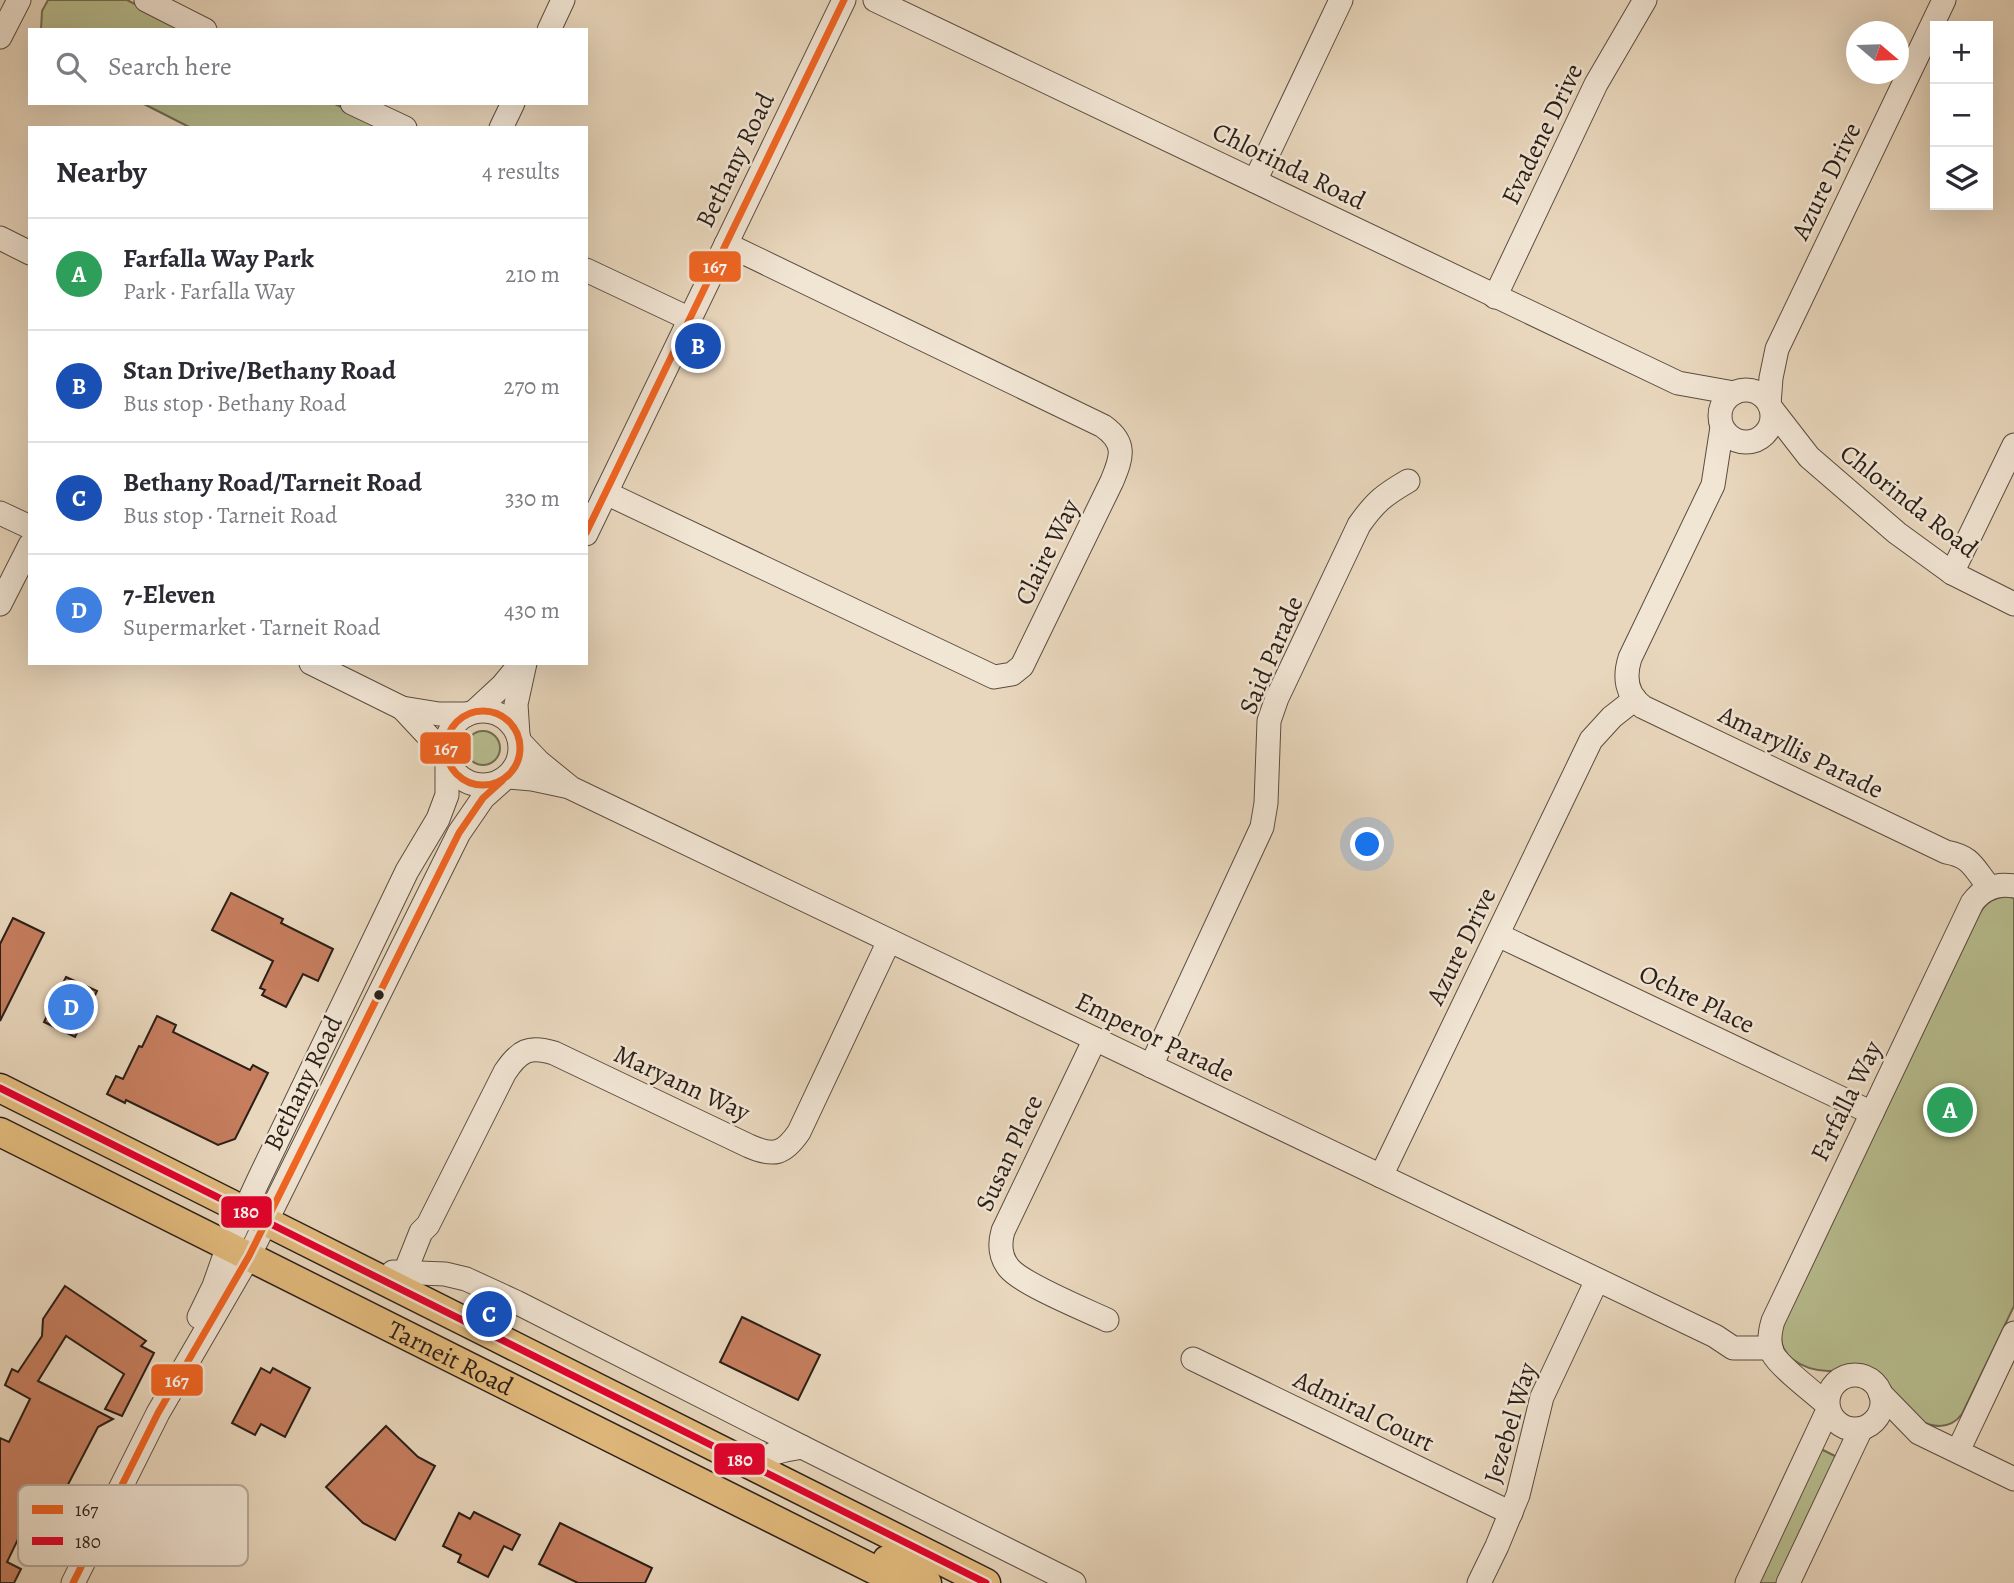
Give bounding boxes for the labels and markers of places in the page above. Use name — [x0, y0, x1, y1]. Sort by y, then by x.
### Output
pin: B — [675, 320, 721, 372]
pin: D — [48, 981, 94, 1033]
unlabelled marker — [372, 988, 386, 1002]
pin: A — [1927, 1084, 1973, 1136]
pin: C — [466, 1288, 512, 1340]

